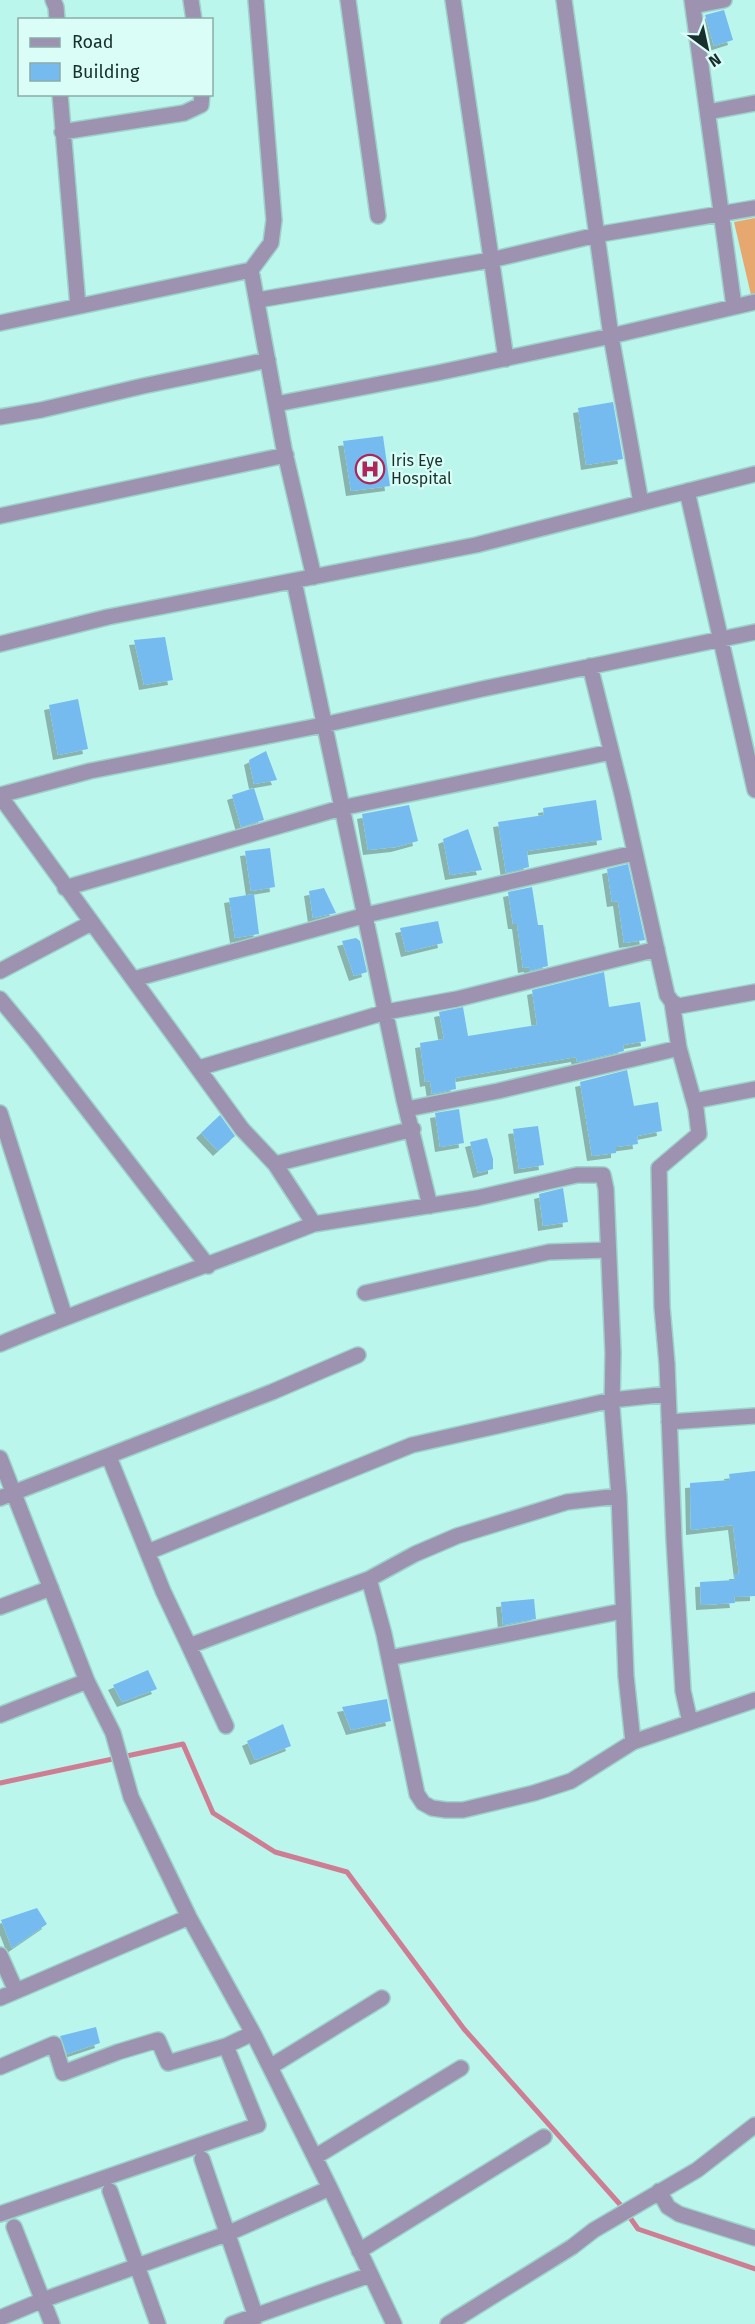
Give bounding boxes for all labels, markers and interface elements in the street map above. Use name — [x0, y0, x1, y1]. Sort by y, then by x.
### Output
legend — [18, 18, 213, 96]
north arrow — [677, 18, 737, 78]
text: Road — [72, 31, 114, 53]
text: N — [705, 49, 725, 71]
text: Building — [72, 61, 140, 83]
place label: Iris Eye Hospital — [391, 451, 452, 488]
hospital icon: Iris Eye Hospital — [354, 453, 386, 485]

